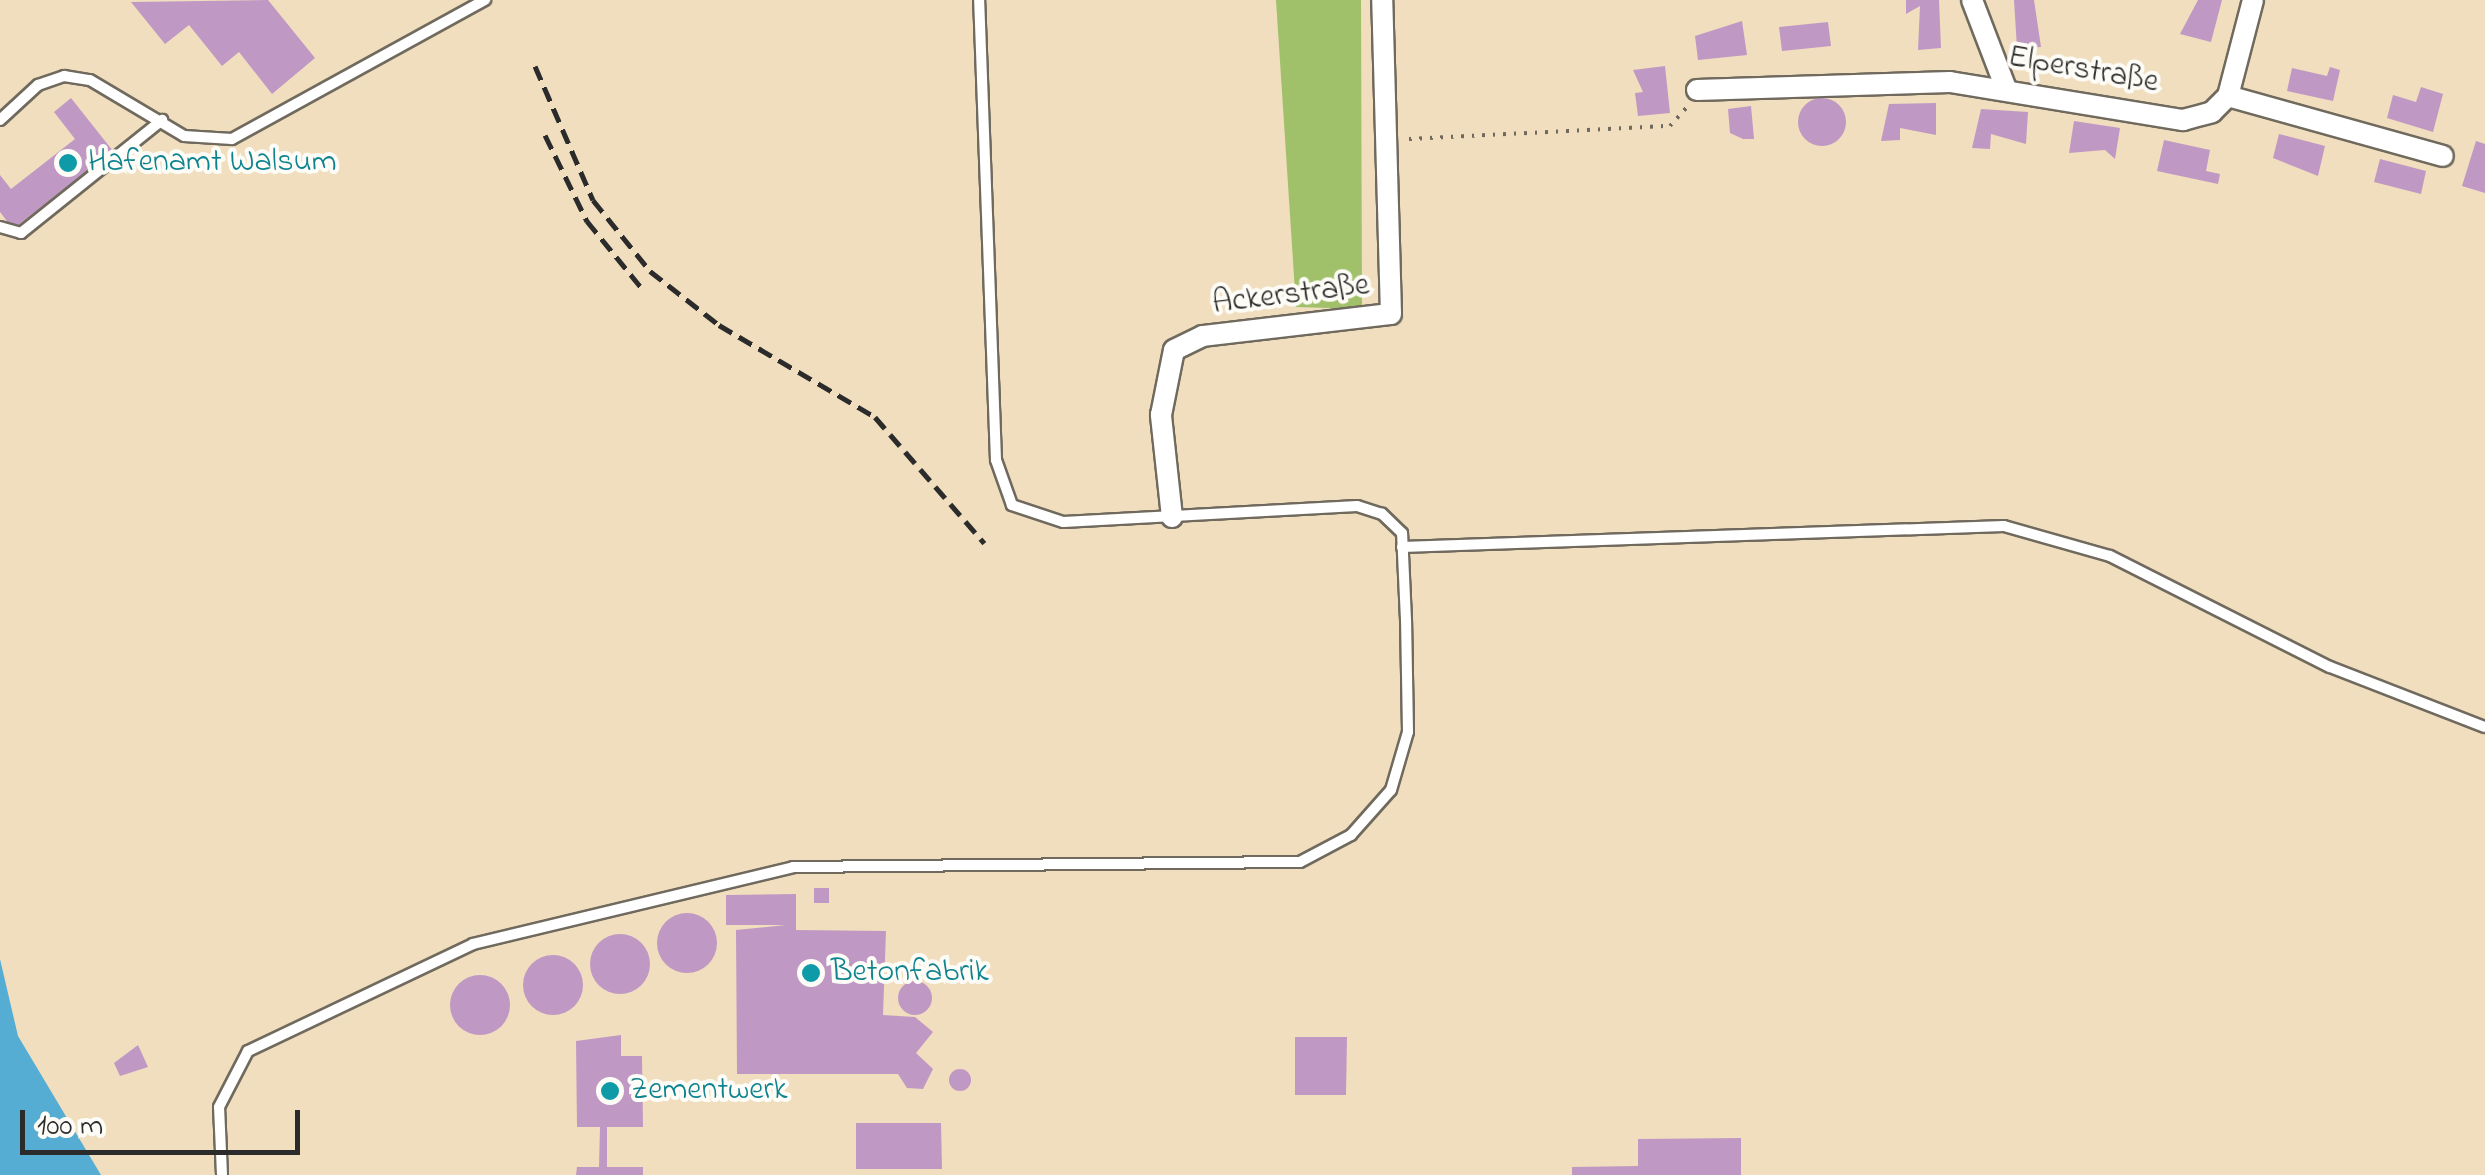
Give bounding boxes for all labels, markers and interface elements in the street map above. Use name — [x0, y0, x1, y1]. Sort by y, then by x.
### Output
street label: Elperstraße — [2005, 39, 2161, 103]
place label: Hafenamt Walsum — [88, 144, 336, 182]
marker: Hafenamt Walsum — [57, 152, 79, 174]
street label: Ackerstraße — [1210, 267, 1372, 325]
place label: Betonfabrik — [831, 954, 989, 992]
marker: Betonfabrik — [800, 962, 822, 984]
place label: Zementwerk — [630, 1072, 787, 1110]
marker: Zementwerk — [599, 1080, 621, 1102]
scale bar — [25, 1090, 305, 1152]
text: 100 m — [37, 1105, 103, 1149]

